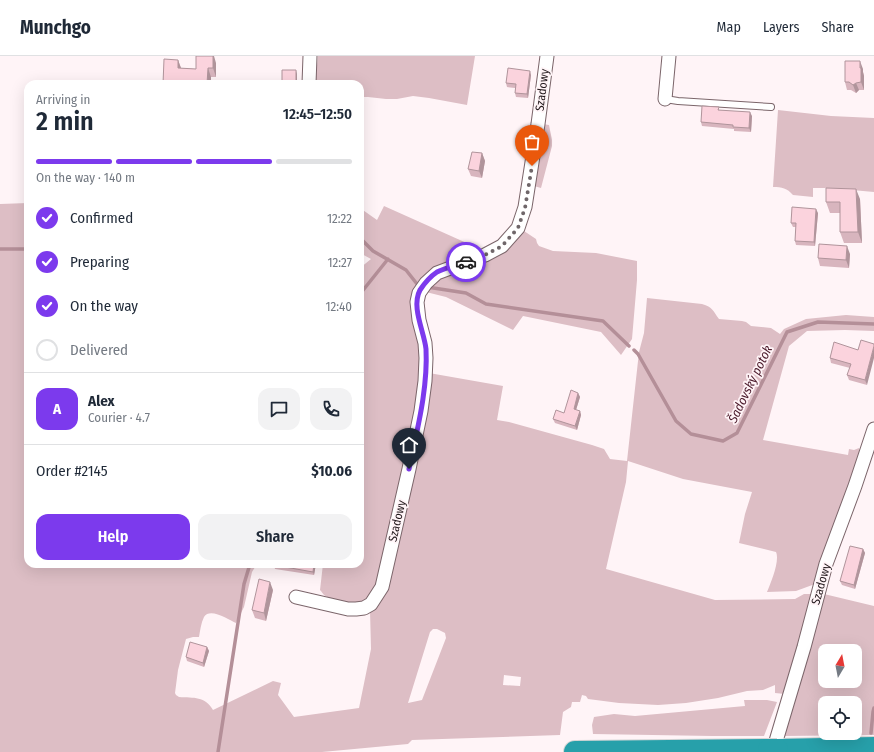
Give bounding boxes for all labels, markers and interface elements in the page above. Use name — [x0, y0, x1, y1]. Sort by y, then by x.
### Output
text: Munchgo — [20, 16, 91, 39]
text: Map — [717, 19, 741, 36]
text: Layers — [763, 19, 799, 36]
text: Share — [821, 19, 854, 36]
street label: Szadowy — [532, 68, 552, 112]
text: Arriving in — [36, 92, 90, 107]
text: 12:45–12:50 — [283, 105, 352, 123]
text: 2 min — [36, 106, 94, 137]
pin — [515, 125, 549, 166]
icon: bag — [521, 131, 543, 153]
text: On the way · 140 m — [36, 170, 135, 185]
icon: check — [36, 207, 58, 229]
text: Confirmed — [70, 209, 133, 227]
text: 12:22 — [327, 211, 352, 226]
courier — [446, 242, 486, 282]
icon: check — [36, 251, 58, 273]
icon: car — [455, 251, 477, 273]
text: Preparing — [70, 253, 129, 271]
text: 12:27 — [328, 255, 352, 270]
icon: check — [36, 295, 58, 317]
text: On the way — [70, 297, 138, 315]
text: 12:40 — [325, 299, 352, 314]
text: Delivered — [70, 341, 128, 359]
water label: Šadovský potok — [724, 342, 775, 426]
button: chat — [258, 388, 300, 430]
button: phone — [310, 388, 352, 430]
text: Alex — [88, 392, 115, 410]
text: A — [53, 400, 61, 418]
text: Courier · 4.7 — [88, 410, 150, 425]
pin — [392, 428, 426, 469]
icon: home — [398, 434, 420, 456]
text: Order #2145 — [36, 462, 108, 480]
text: $10.06 — [311, 462, 352, 480]
street label: Szadowy — [385, 498, 409, 543]
button: Help — [36, 514, 190, 560]
button: Share — [198, 514, 352, 560]
street label: Szadowy — [808, 561, 834, 606]
north arrow — [818, 644, 862, 688]
map controls — [818, 644, 862, 740]
button: locate — [818, 696, 862, 740]

